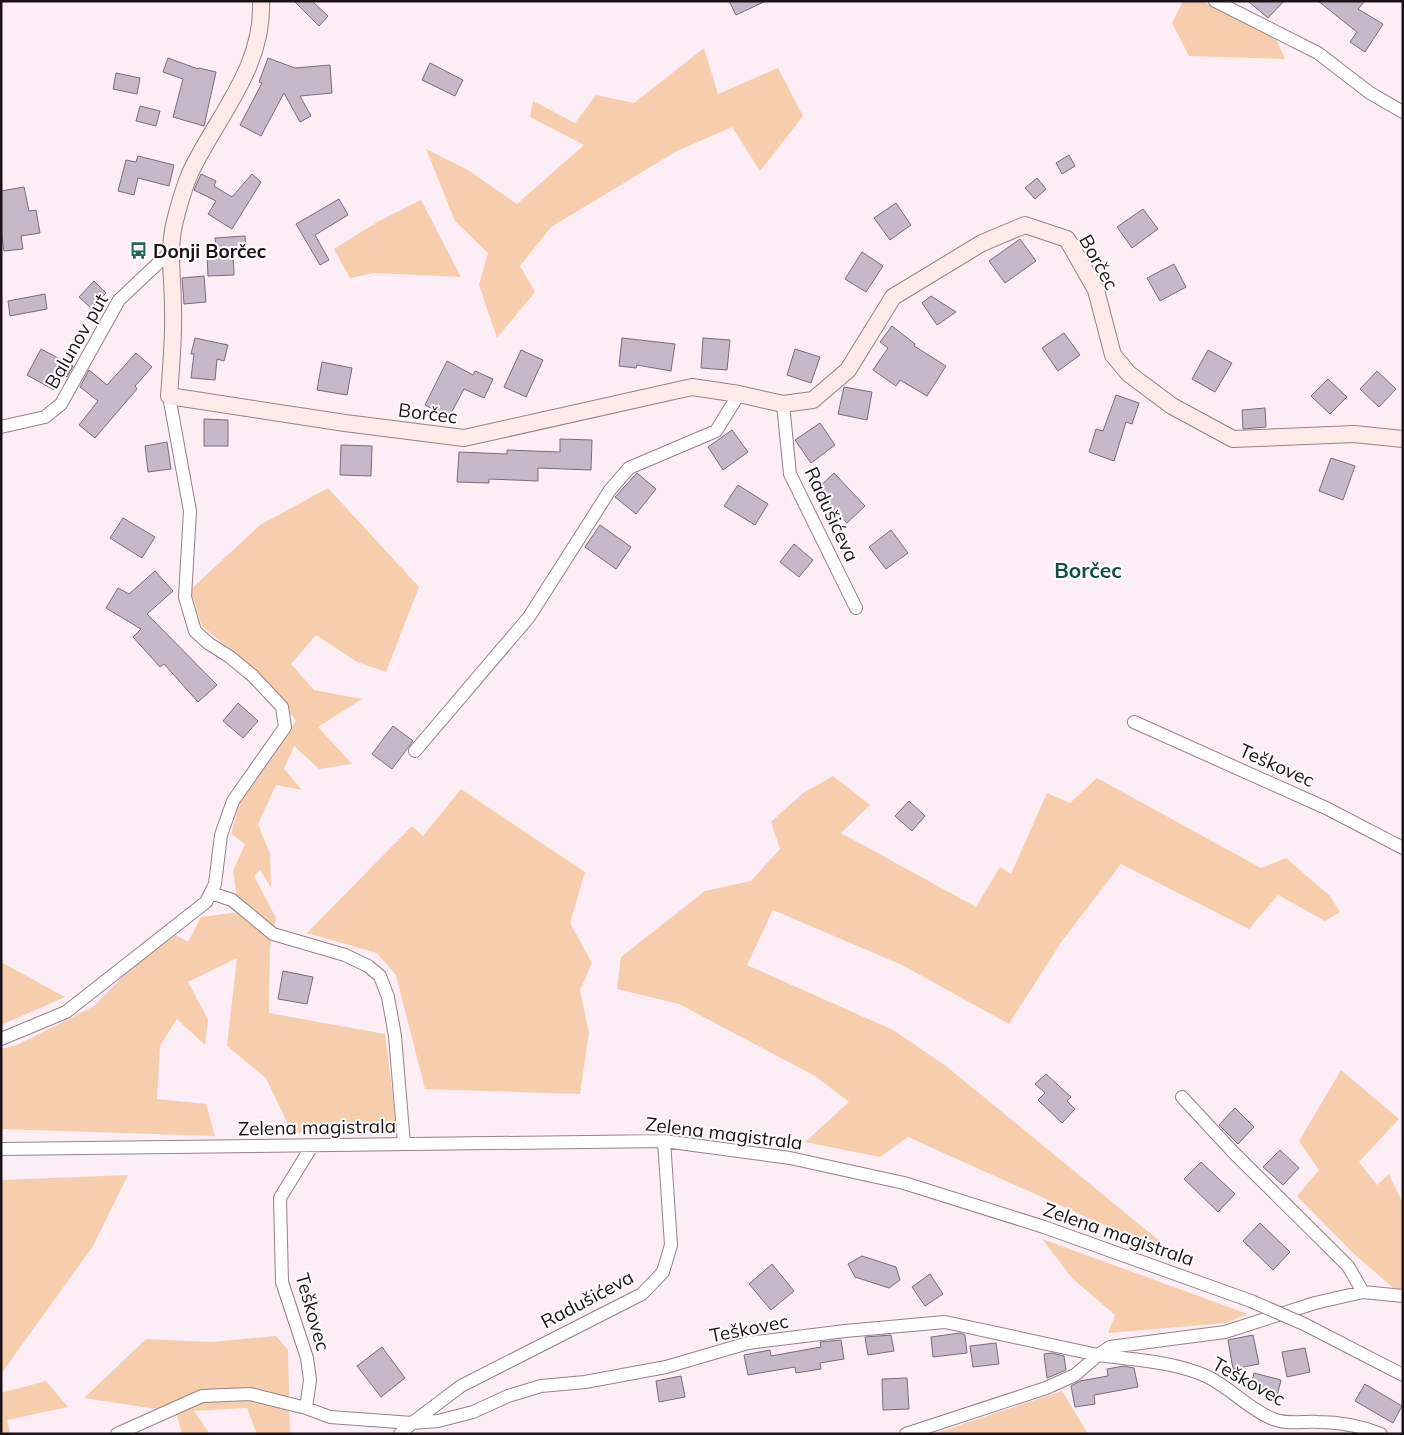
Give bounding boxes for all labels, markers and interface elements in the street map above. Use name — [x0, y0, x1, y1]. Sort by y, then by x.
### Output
street label: Borčec — [1074, 230, 1124, 294]
place label: Donji Borčec — [153, 239, 267, 263]
bus stop icon: Donji Borčec — [129, 241, 149, 261]
street label: Balunov put — [39, 289, 113, 393]
street label: Borčec — [397, 397, 459, 429]
street label: Radušićeva — [800, 463, 864, 565]
district label: Borčec — [1054, 557, 1122, 583]
street label: Teškovec — [1236, 738, 1318, 792]
street label: Zelena magistrala — [644, 1111, 804, 1155]
street label: Zelena magistrala — [238, 1114, 396, 1140]
street label: Zelena magistrala — [1040, 1197, 1198, 1271]
street label: Radušićeva — [537, 1265, 637, 1333]
street label: Teškovec — [290, 1270, 336, 1354]
street label: Teškovec — [708, 1309, 790, 1347]
street label: Teškovec — [1208, 1351, 1290, 1411]

